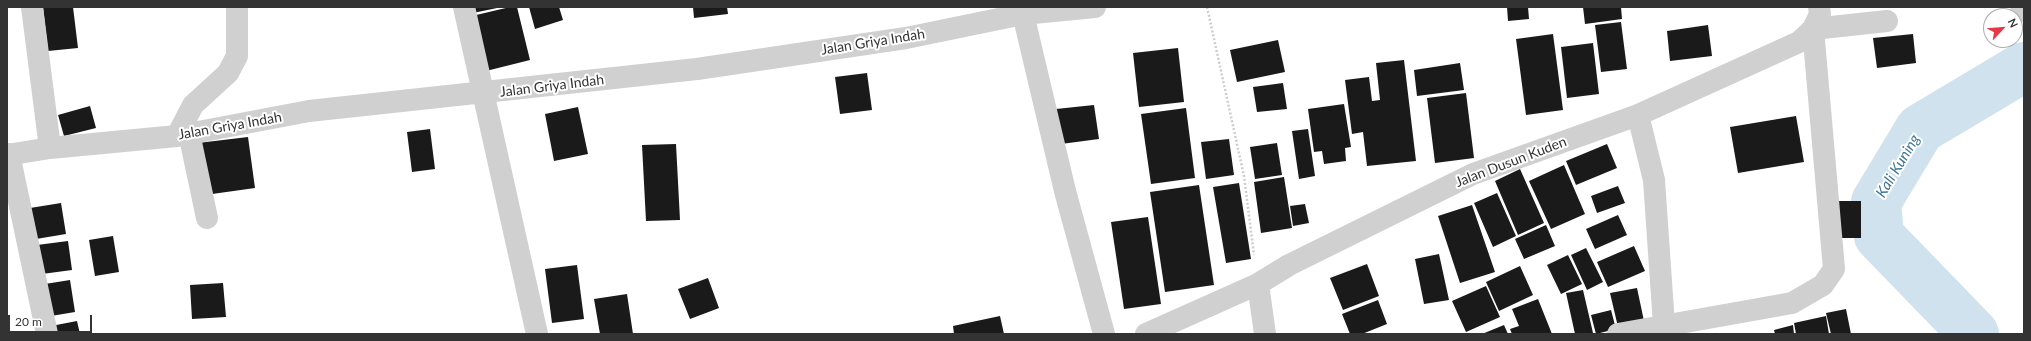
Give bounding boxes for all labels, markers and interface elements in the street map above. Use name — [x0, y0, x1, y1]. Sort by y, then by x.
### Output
north arrow — [1983, 8, 2023, 48]
text: N — [2006, 16, 2021, 30]
street label: Jalan Griya Indah — [820, 26, 926, 58]
street label: Jalan Griya Indah — [499, 71, 605, 101]
street label: Jalan Griya Indah — [177, 109, 283, 143]
water label: Kali Kuning — [1872, 131, 1924, 201]
street label: Jalan Dusun Kuden — [1453, 133, 1569, 191]
scale bar — [10, 307, 94, 333]
text: 20 m — [15, 314, 42, 329]

